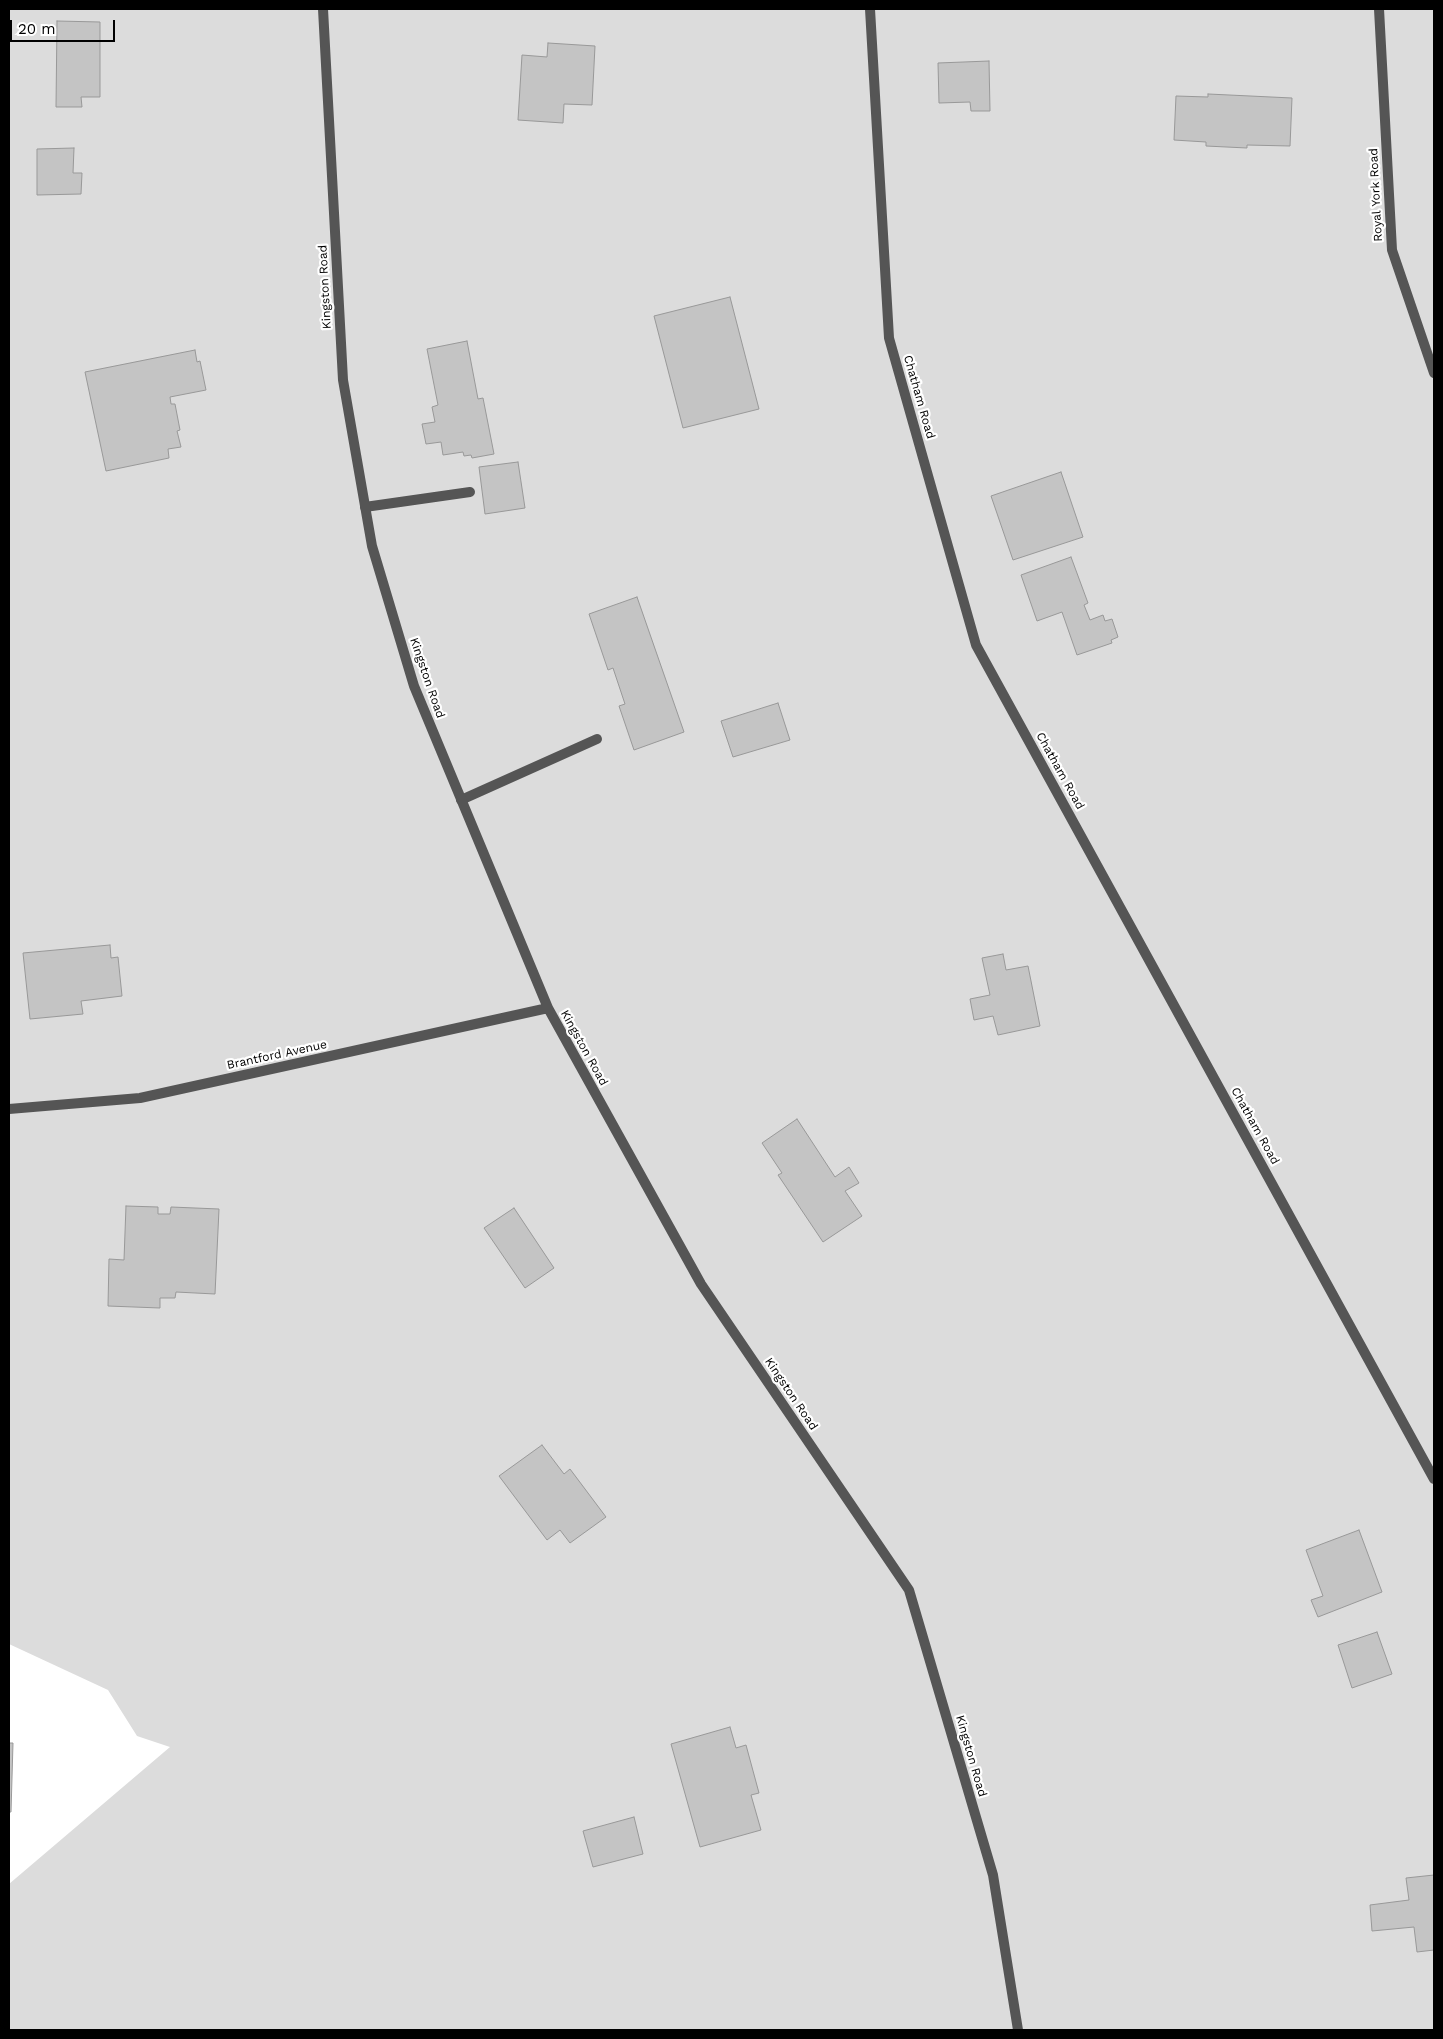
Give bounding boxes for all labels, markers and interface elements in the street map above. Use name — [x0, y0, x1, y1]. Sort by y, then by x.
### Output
scale bar — [12, 10, 118, 42]
text: 20 m — [18, 20, 56, 38]
street label: Royal York Road — [1366, 148, 1386, 242]
street label: Kingston Road — [316, 245, 334, 329]
street label: Chatham Road — [900, 354, 938, 440]
street label: Kingston Road — [406, 636, 448, 720]
street label: Chatham Road — [1033, 730, 1087, 812]
street label: Kingston Road — [557, 1008, 611, 1088]
street label: Brantford Avenue — [226, 1037, 328, 1073]
street label: Chatham Road — [1228, 1085, 1282, 1167]
street label: Kingston Road — [761, 1355, 821, 1433]
street label: Kingston Road — [952, 1714, 990, 1798]

